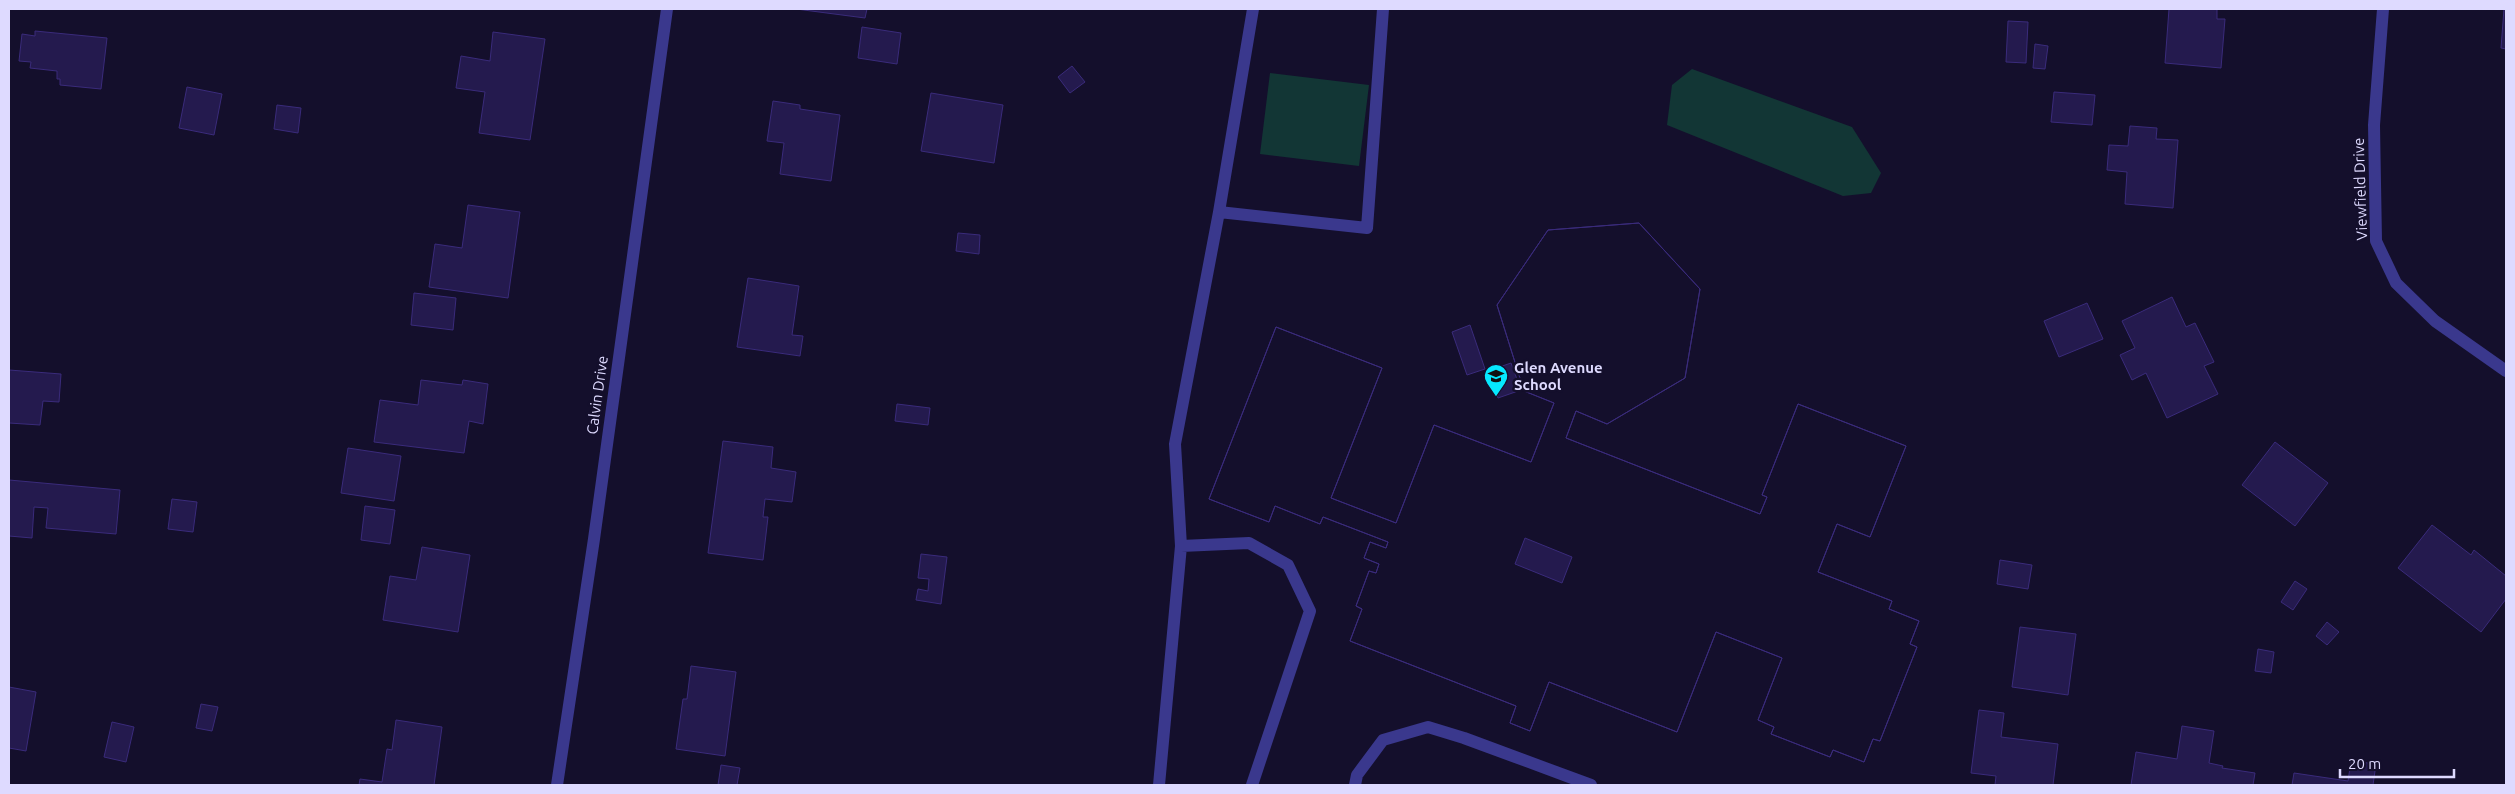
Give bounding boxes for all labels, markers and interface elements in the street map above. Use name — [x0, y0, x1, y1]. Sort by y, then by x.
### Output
street label: Viewfield Drive — [2350, 137, 2370, 241]
street label: Calvin Drive — [583, 355, 611, 435]
place label: Glen Avenue School — [1514, 359, 1603, 393]
school or university icon: Glen Avenue School — [1483, 363, 1509, 397]
scale bar — [2340, 746, 2454, 778]
text: 20 m — [2348, 755, 2381, 772]

